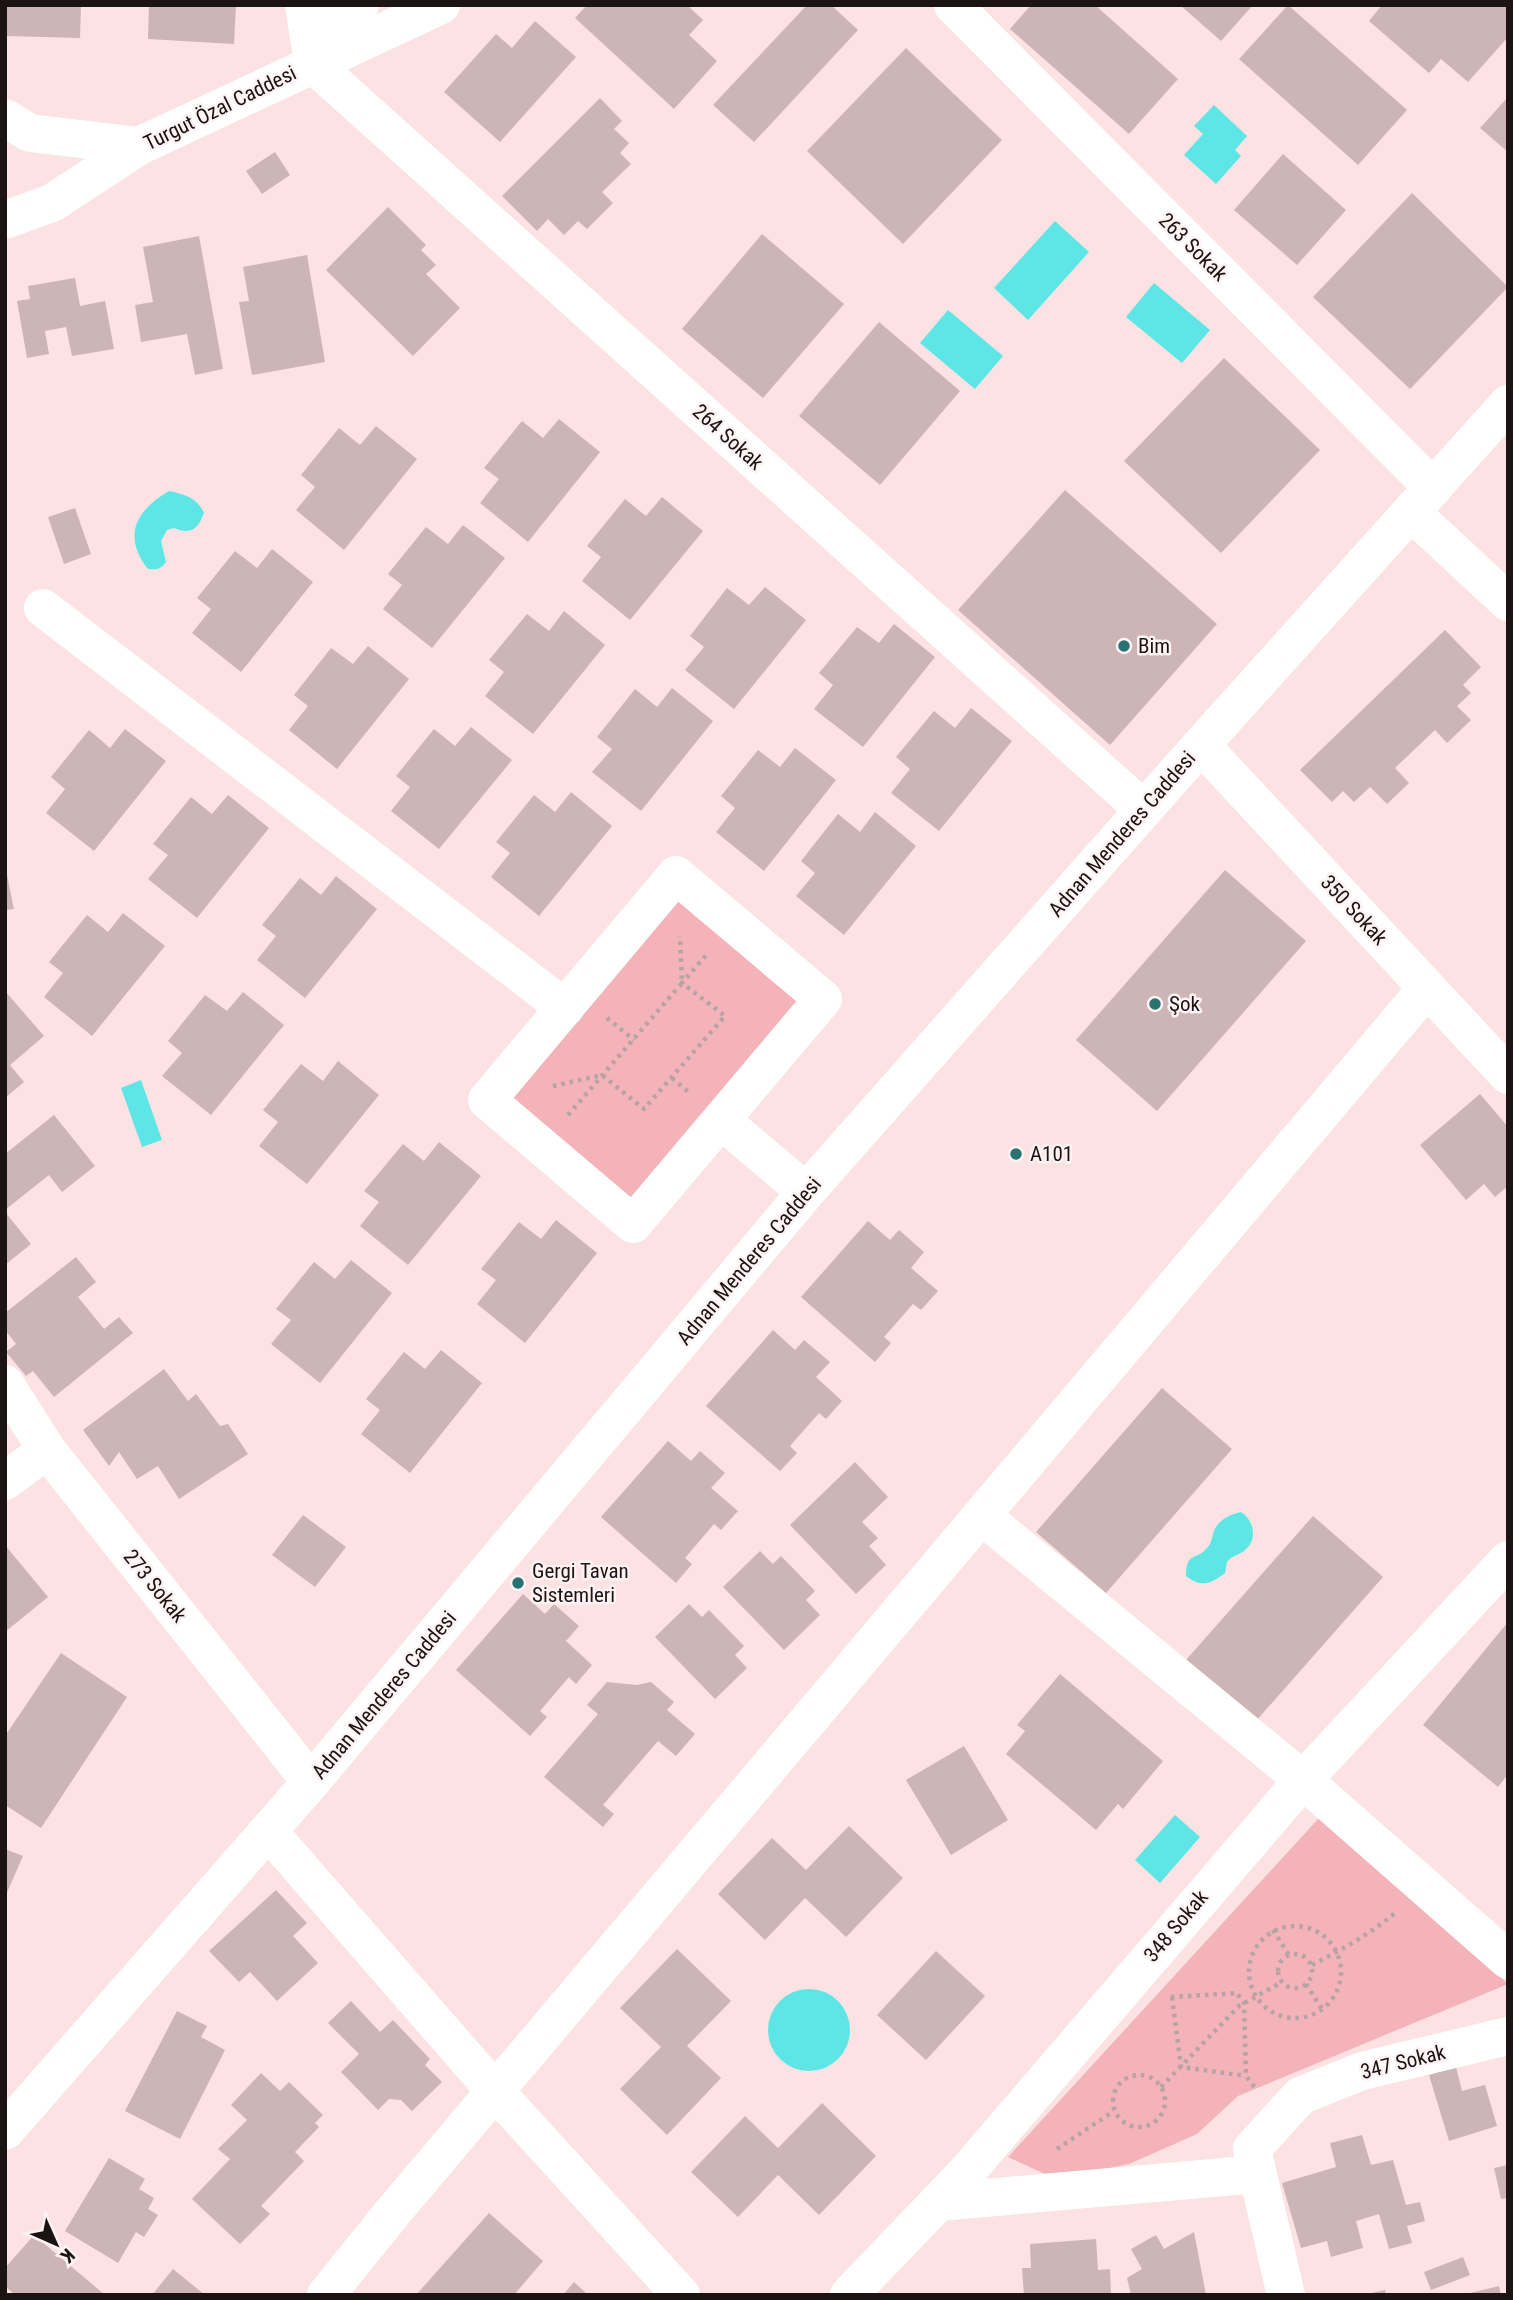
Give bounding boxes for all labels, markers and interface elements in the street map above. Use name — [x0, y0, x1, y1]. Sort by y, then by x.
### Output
street label: Turgut Özal Caddesi — [140, 61, 300, 155]
street label: 263 Sokak — [1154, 208, 1232, 286]
street label: 264 Sokak — [688, 399, 769, 475]
place label: Bim — [1138, 634, 1170, 658]
marker: Bim — [1116, 638, 1132, 654]
street label: Adnan Menderes Caddesi — [1044, 746, 1200, 922]
street label: 350 Sokak — [1316, 870, 1393, 950]
place label: Şok — [1169, 992, 1200, 1016]
marker: Şok — [1147, 996, 1163, 1012]
place label: A101 — [1030, 1142, 1073, 1166]
marker: A101 — [1008, 1146, 1024, 1162]
street label: Adnan Menderes Caddesi — [672, 1172, 826, 1350]
street label: 273 Sokak — [119, 1545, 192, 1628]
place label: Gergi Tavan Sistemleri — [532, 1559, 629, 1607]
marker: Gergi Tavan Sistemleri — [510, 1575, 526, 1591]
street label: Adnan Menderes Caddesi — [307, 1606, 461, 1784]
street label: 348 Sokak — [1139, 1885, 1213, 1967]
street label: 347 Sokak — [1358, 2040, 1448, 2084]
north arrow — [21, 2209, 91, 2279]
text: K — [55, 2244, 80, 2268]

